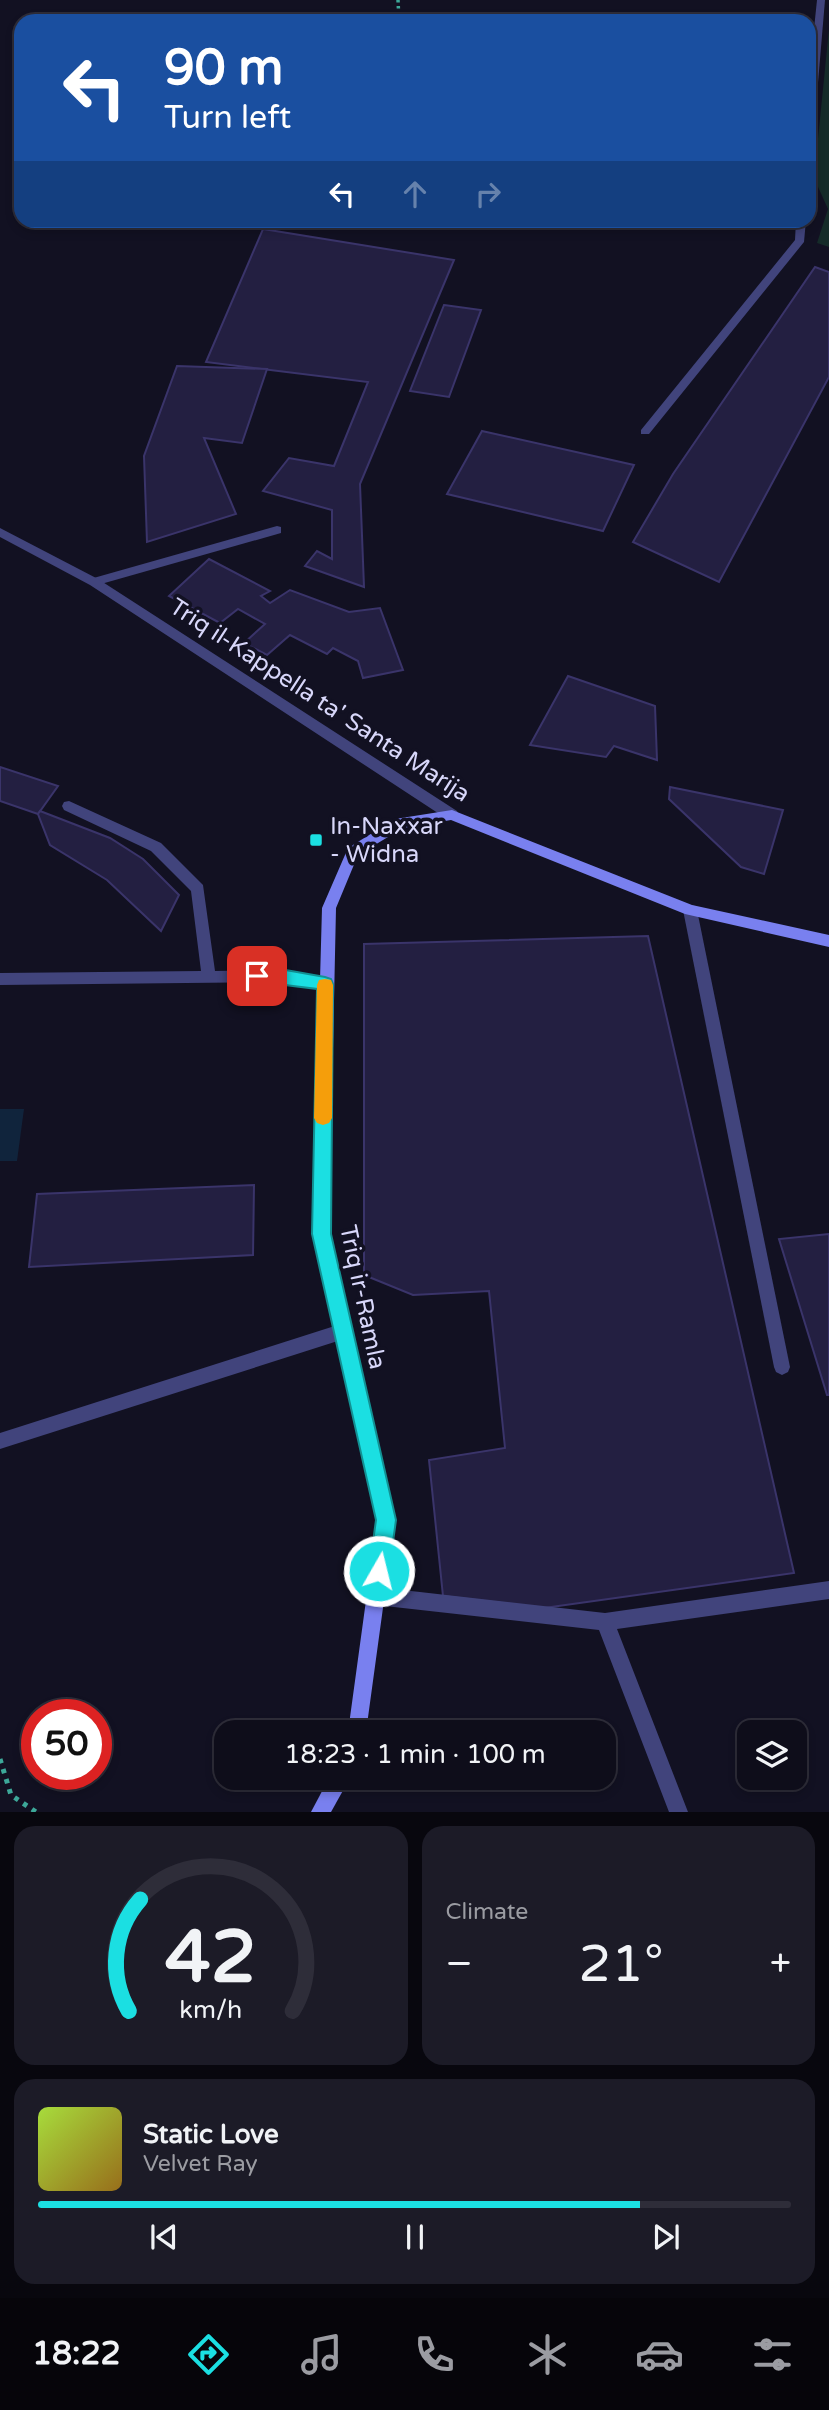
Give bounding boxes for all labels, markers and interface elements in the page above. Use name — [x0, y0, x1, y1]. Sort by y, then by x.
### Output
text: 90 m — [164, 39, 283, 98]
icon: left — [49, 42, 140, 133]
text: Turn left — [164, 99, 291, 137]
icon: left — [323, 175, 361, 213]
icon: ahead — [396, 175, 434, 213]
icon: right — [469, 175, 507, 213]
street label: Triq il-Kappella ta' Santa Marija — [164, 592, 475, 809]
place label: In-Naxxar - Widna — [330, 812, 444, 869]
marker: In-Naxxar - Widna — [308, 832, 324, 848]
pin — [227, 946, 287, 1006]
icon: arrive — [238, 957, 276, 995]
street label: Triq ir-Ramla — [333, 1222, 392, 1372]
position arrow — [342, 1534, 416, 1608]
speed limit sign: 50 — [21, 1699, 112, 1790]
map controls — [737, 1720, 807, 1790]
button: layers — [737, 1720, 807, 1790]
text: 18:23 · 1 min · 100 m — [284, 1739, 546, 1770]
text: Climate — [446, 1898, 528, 1926]
text: 42 — [165, 1915, 256, 2003]
text: 21° — [579, 1933, 664, 1996]
text: − — [446, 1941, 473, 1987]
text: + — [770, 1941, 791, 1987]
text: km/h — [179, 1995, 242, 2025]
text: Static Love — [143, 2119, 279, 2150]
text: Velvet Ray — [143, 2150, 258, 2178]
icon: previous — [145, 2218, 183, 2256]
icon: pause — [396, 2218, 434, 2256]
icon: next — [647, 2218, 685, 2256]
icon: directions — [184, 2330, 233, 2379]
icon: music — [297, 2330, 346, 2379]
icon: phone — [410, 2330, 459, 2379]
icon: climate — [523, 2330, 572, 2379]
icon: car — [635, 2330, 684, 2379]
icon: filters — [748, 2330, 797, 2379]
text: 18:22 — [32, 2335, 121, 2373]

